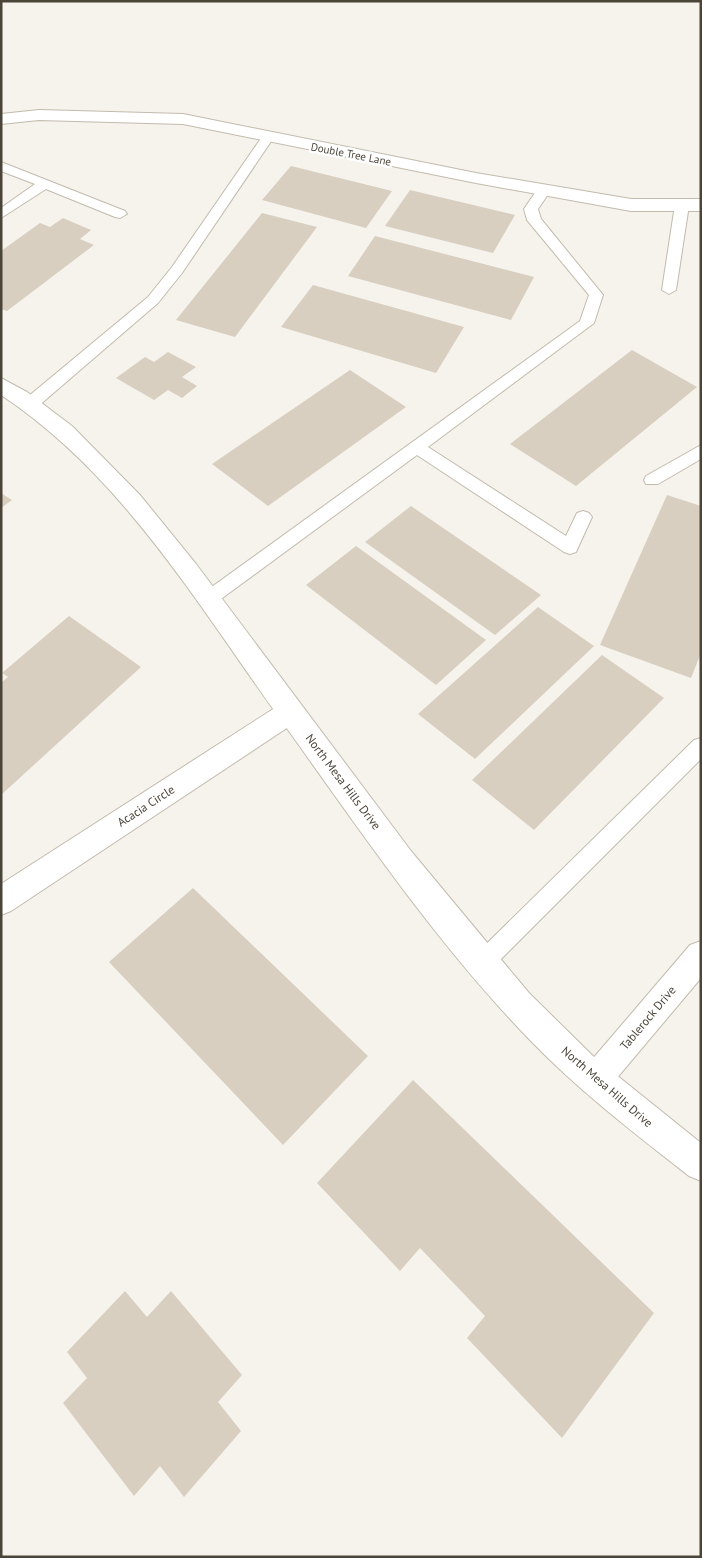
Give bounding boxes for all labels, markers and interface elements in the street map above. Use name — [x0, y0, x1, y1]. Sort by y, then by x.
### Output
street label: Double Tree Lane — [310, 139, 393, 169]
street label: North Mesa Hills Drive — [302, 731, 384, 833]
street label: Acacia Circle — [114, 782, 177, 830]
street label: Tablerock Drive — [617, 983, 679, 1053]
street label: North Mesa Hills Drive — [559, 1043, 656, 1130]

